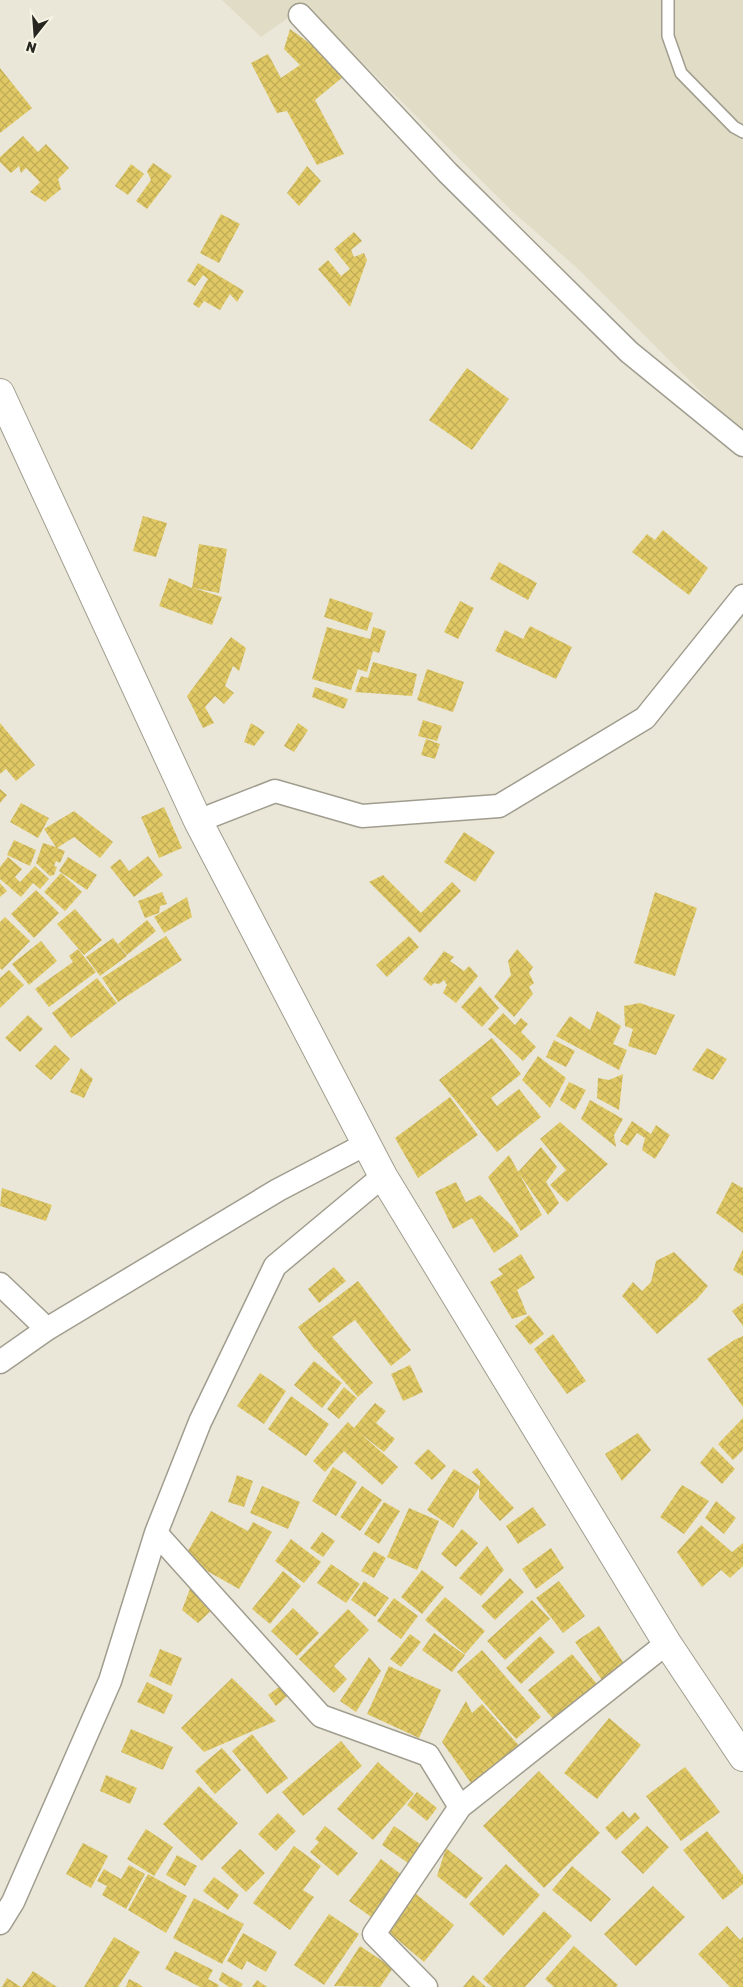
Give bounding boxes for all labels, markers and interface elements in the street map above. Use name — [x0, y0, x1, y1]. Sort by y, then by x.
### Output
north arrow — [10, 10, 60, 60]
text: N — [24, 37, 39, 57]

